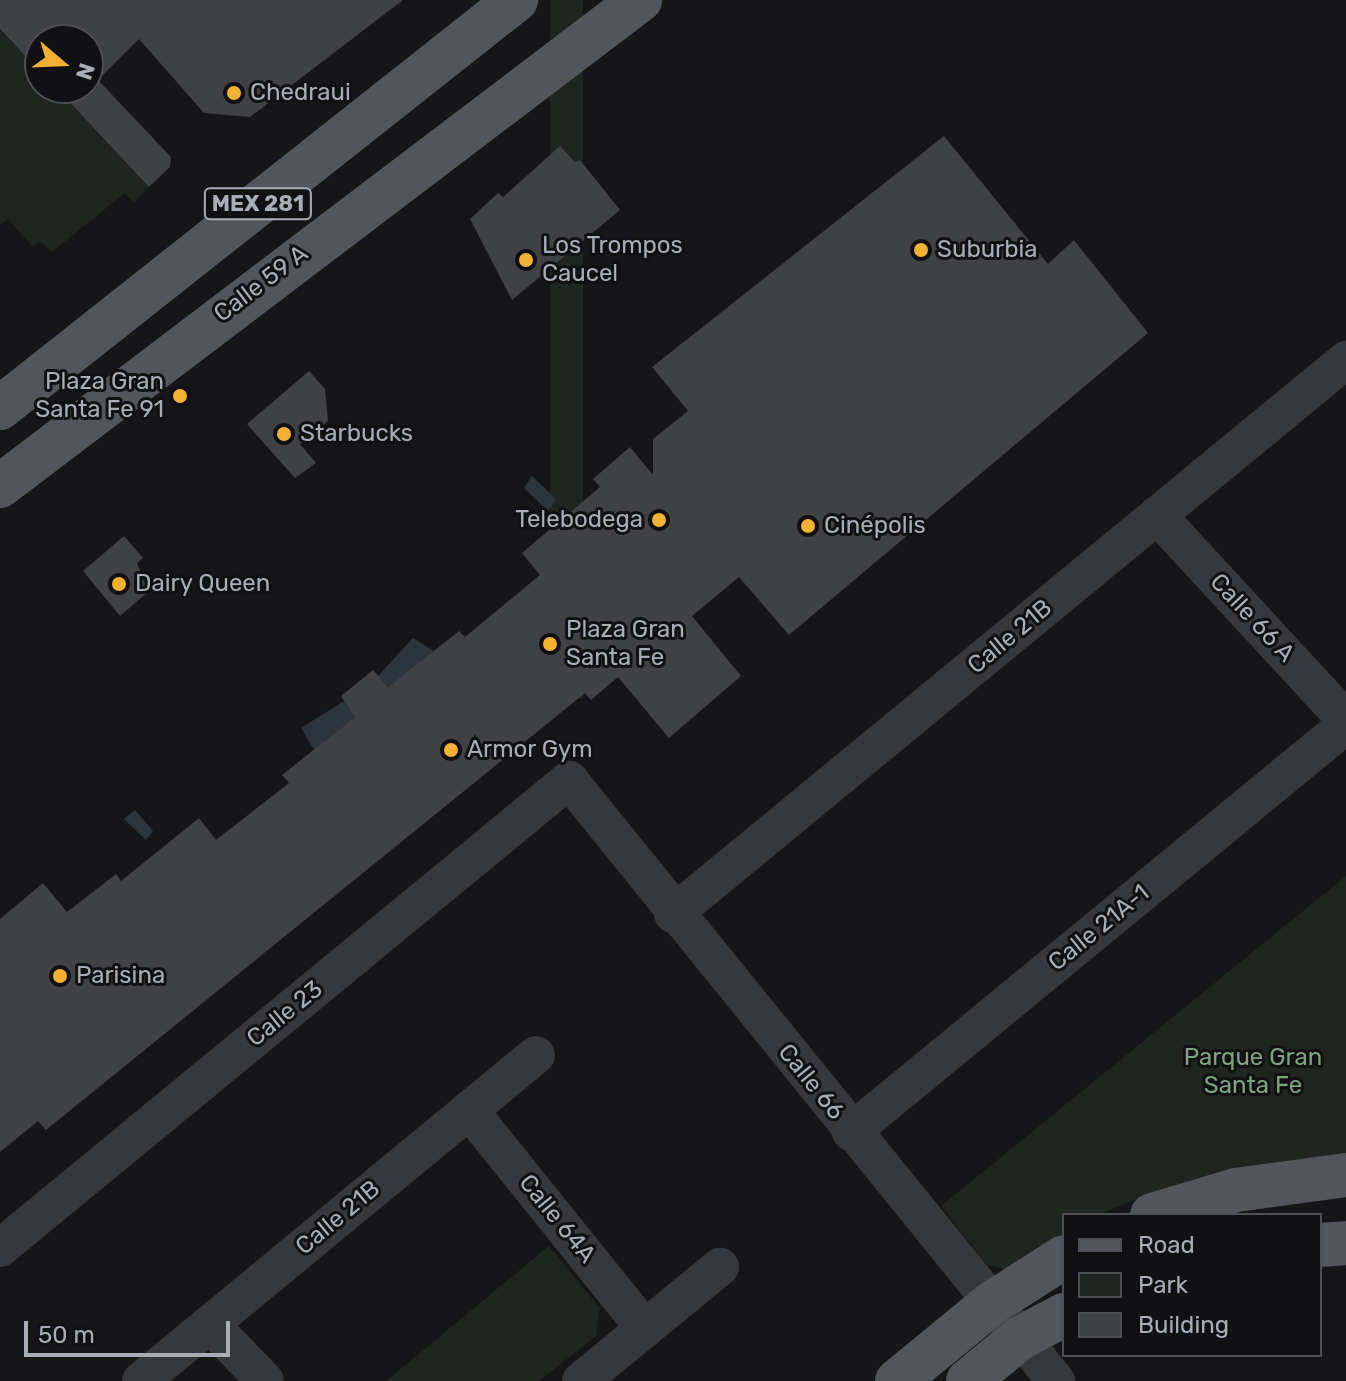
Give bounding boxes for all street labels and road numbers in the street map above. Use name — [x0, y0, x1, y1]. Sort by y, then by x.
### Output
road number: MEX 281 — [202, 186, 314, 222]
street label: Calle 59 A — [208, 239, 314, 329]
street label: Calle 66 A — [1204, 568, 1300, 668]
street label: Calle 21B — [962, 594, 1058, 680]
street label: Calle 21A-1 — [1043, 879, 1155, 977]
street label: Calle 23 — [241, 975, 329, 1053]
street label: Calle 66 — [772, 1038, 850, 1126]
street label: Calle 64A — [513, 1169, 601, 1269]
street label: Calle 21B — [290, 1175, 386, 1261]

